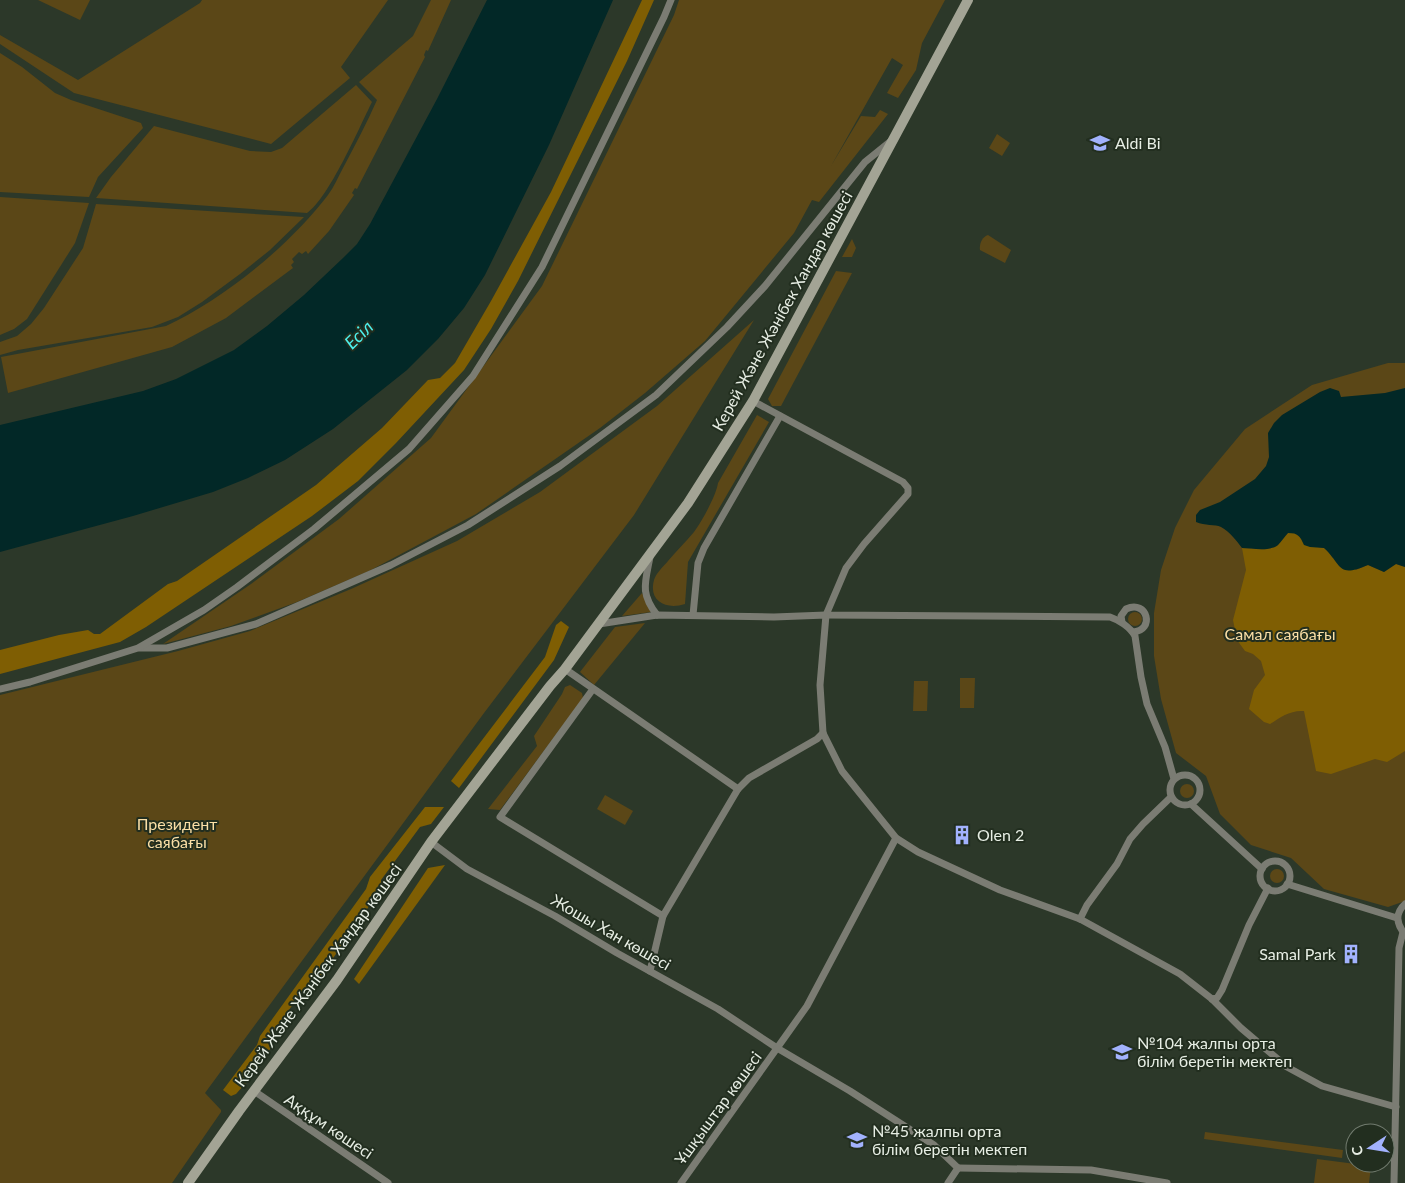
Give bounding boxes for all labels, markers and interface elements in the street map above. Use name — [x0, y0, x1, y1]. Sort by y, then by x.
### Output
school or university icon: Aldi Bi — [1089, 132, 1111, 154]
place label: Aldi Bi — [1115, 133, 1161, 152]
street label: Керей Және Жәнібек Хандар көшесі — [707, 187, 856, 434]
water label: Есіл — [339, 315, 377, 353]
park label: Самал саябағы — [1225, 624, 1336, 643]
park label: Президент саябағы — [137, 814, 217, 851]
building icon: Olen 2 — [951, 824, 973, 846]
place label: Olen 2 — [977, 825, 1024, 844]
street label: Керей Және Жәнібек Хандар көшесі — [230, 859, 405, 1090]
street label: Жошы Хан көшесі — [548, 890, 675, 974]
building icon: Samal Park — [1340, 943, 1362, 965]
place label: Samal Park — [1259, 944, 1337, 963]
place label: №104 жалпы орта білім беретін мектеп — [1137, 1033, 1292, 1070]
school or university icon: №104 жалпы орта білім беретін мектеп — [1111, 1041, 1133, 1063]
street label: Ұшқыштар көшесі — [670, 1047, 765, 1168]
street label: Аққұм көшесі — [281, 1089, 377, 1162]
place label: №45 жалпы орта білім беретін мектеп — [872, 1121, 1027, 1158]
north arrow — [1345, 1123, 1395, 1173]
school or university icon: №45 жалпы орта білім беретін мектеп — [846, 1129, 868, 1151]
text: С — [1347, 1144, 1366, 1157]

